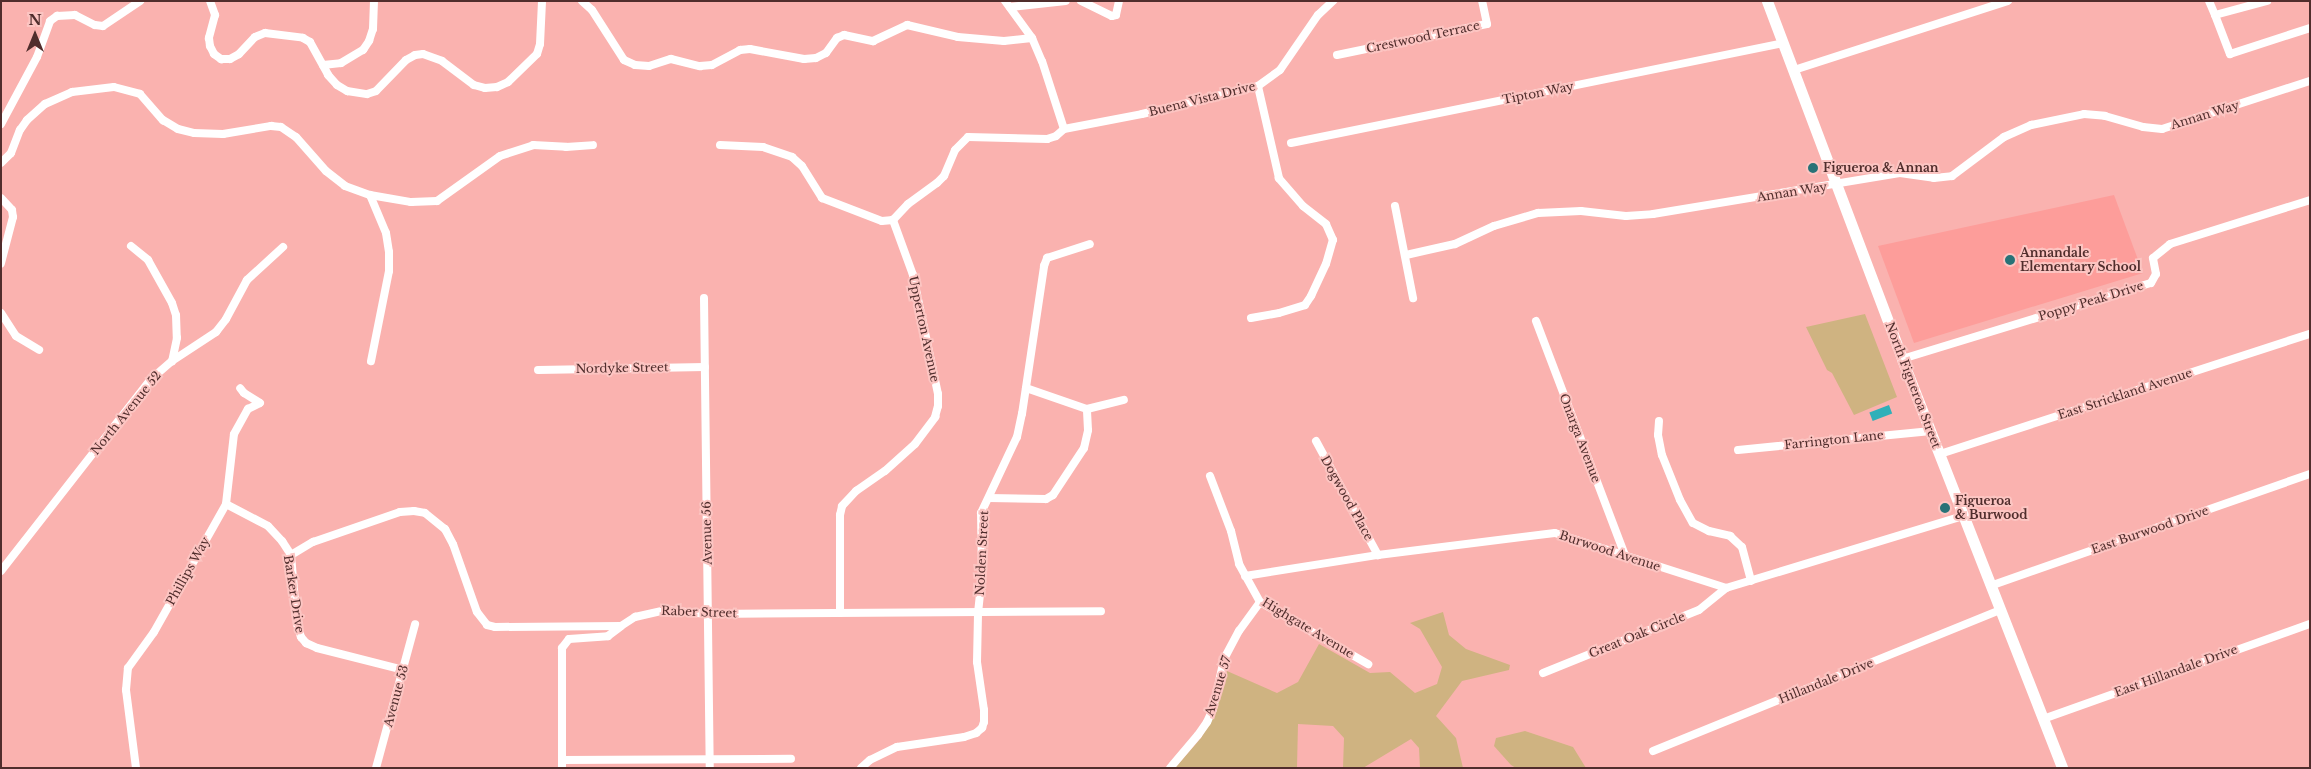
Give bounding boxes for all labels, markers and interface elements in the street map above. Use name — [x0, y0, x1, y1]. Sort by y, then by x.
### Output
north arrow — [10, 10, 60, 60]
text: N — [28, 11, 42, 29]
street label: Crestwood Terrace — [1365, 18, 1481, 56]
street label: Buena Vista Drive — [1147, 79, 1257, 119]
street label: Tipton Way — [1501, 79, 1575, 107]
street label: Annan Way — [2169, 98, 2241, 132]
place label: Figueroa & Annan — [1823, 161, 1939, 175]
marker: Figueroa & Annan — [1807, 162, 1819, 174]
street label: Annan Way — [1756, 179, 1828, 205]
place label: Annandale Elementary School — [2020, 246, 2141, 274]
marker: Annandale Elementary School — [2004, 254, 2016, 266]
street label: Upperton Avenue — [906, 274, 942, 384]
street label: Poppy Peak Drive — [2037, 278, 2145, 324]
street label: North Figueroa Street — [1882, 320, 1944, 450]
street label: Nordyke Street — [575, 360, 669, 376]
street label: East Strickland Avenue — [2056, 365, 2194, 423]
street label: North Avenue 52 — [88, 368, 164, 458]
street label: Onarga Avenue — [1556, 391, 1604, 485]
street label: Farrington Lane — [1784, 428, 1884, 452]
street label: Dogwood Place — [1318, 453, 1376, 543]
place label: Figueroa & Burwood — [1955, 494, 2027, 522]
street label: Avenue 56 — [699, 501, 715, 565]
marker: Figueroa & Burwood — [1939, 502, 1951, 514]
street label: East Burwood Drive — [2089, 503, 2211, 557]
street label: Nolden Street — [973, 510, 991, 596]
street label: Burwood Avenue — [1557, 528, 1663, 574]
street label: Phillips Way — [163, 534, 213, 608]
street label: Barker Drive — [281, 554, 307, 634]
street label: Highgate Avenue — [1259, 595, 1357, 661]
street label: Raber Street — [661, 603, 737, 621]
street label: Great Oak Circle — [1587, 609, 1687, 661]
street label: East Hillandale Drive — [2112, 642, 2240, 700]
street label: Avenue 57 — [1202, 654, 1234, 718]
street label: Hillandale Drive — [1776, 655, 1876, 707]
street label: Avenue 53 — [381, 664, 411, 728]

